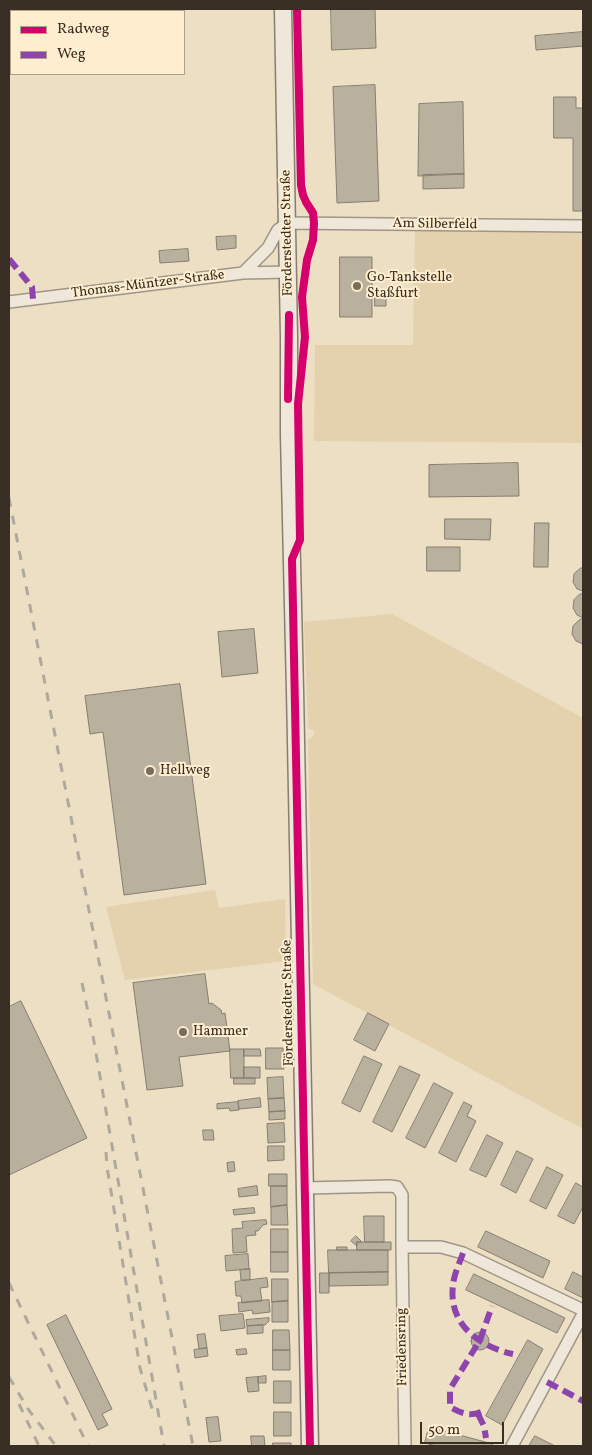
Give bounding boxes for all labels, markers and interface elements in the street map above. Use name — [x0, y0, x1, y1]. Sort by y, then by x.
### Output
legend — [10, 10, 185, 75]
text: Radweg — [57, 19, 109, 40]
text: Weg — [57, 44, 86, 65]
street label: Förderstedter Straße — [278, 169, 298, 297]
street label: Am Silberfeld — [392, 216, 478, 234]
street label: Thomas-Müntzer-Straße — [70, 267, 226, 303]
place label: Go-Tankstelle Staßfurt — [367, 270, 452, 302]
marker: Go-Tankstelle Staßfurt — [351, 280, 363, 292]
place label: Hellweg — [160, 763, 210, 779]
marker: Hellweg — [144, 765, 156, 777]
street label: Förderstedter Straße — [279, 939, 299, 1067]
place label: Hammer — [193, 1024, 248, 1040]
marker: Hammer — [177, 1026, 189, 1038]
street label: Friedensring — [394, 1308, 412, 1386]
scale bar — [422, 1412, 506, 1444]
text: 50 m — [428, 1420, 460, 1441]

